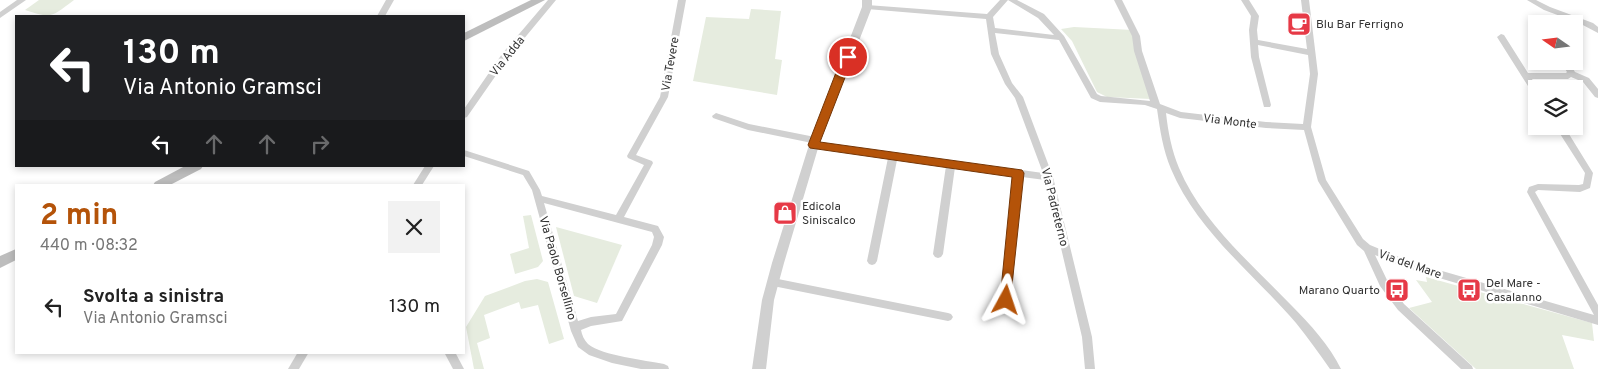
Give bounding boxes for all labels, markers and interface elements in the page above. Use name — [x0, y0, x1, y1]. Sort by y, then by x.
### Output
cafe icon: Blu Bar Ferrigno — [1286, 11, 1312, 37]
north arrow — [1528, 15, 1582, 70]
map controls — [1528, 15, 1583, 135]
place label: Blu Bar Ferrigno — [1316, 17, 1404, 33]
text: 130 m — [123, 32, 220, 76]
street label: Via Adda — [487, 33, 529, 80]
icon: left — [40, 35, 105, 100]
street label: Via Tevere — [658, 36, 684, 93]
pin — [827, 36, 869, 78]
icon: arrive — [834, 43, 862, 71]
text: Via Antonio Gramsci — [123, 75, 322, 102]
button: layers — [1528, 80, 1583, 135]
street label: Via Monte — [1202, 111, 1258, 133]
icon: left — [147, 130, 175, 158]
icon: ahead — [200, 130, 228, 158]
icon: ahead — [253, 130, 281, 158]
icon: right — [306, 130, 334, 158]
street label: Via Padreterno — [1037, 166, 1072, 249]
text: 2 min — [40, 198, 118, 235]
place label: Edicola Siniscalco — [802, 199, 856, 229]
shop icon: Edicola Siniscalco — [772, 200, 798, 226]
button: close — [388, 201, 440, 253]
street label: Via Paolo Borsellino — [535, 215, 580, 322]
text: 440 m · 08:32 — [40, 236, 138, 256]
street label: Via del Mare — [1376, 247, 1443, 283]
position arrow — [979, 273, 1031, 325]
place label: Del Mare - Casalanno — [1486, 276, 1542, 306]
bus stop icon: Marano Quarto — [1384, 277, 1410, 303]
bus stop icon: Del Mare - Casalanno — [1456, 277, 1482, 303]
place label: Marano Quarto — [1299, 283, 1380, 299]
text: Svolta a sinistra — [83, 285, 224, 309]
icon: left — [40, 293, 68, 321]
text: 130 m — [389, 295, 440, 319]
text: Via Antonio Gramsci — [83, 309, 228, 329]

